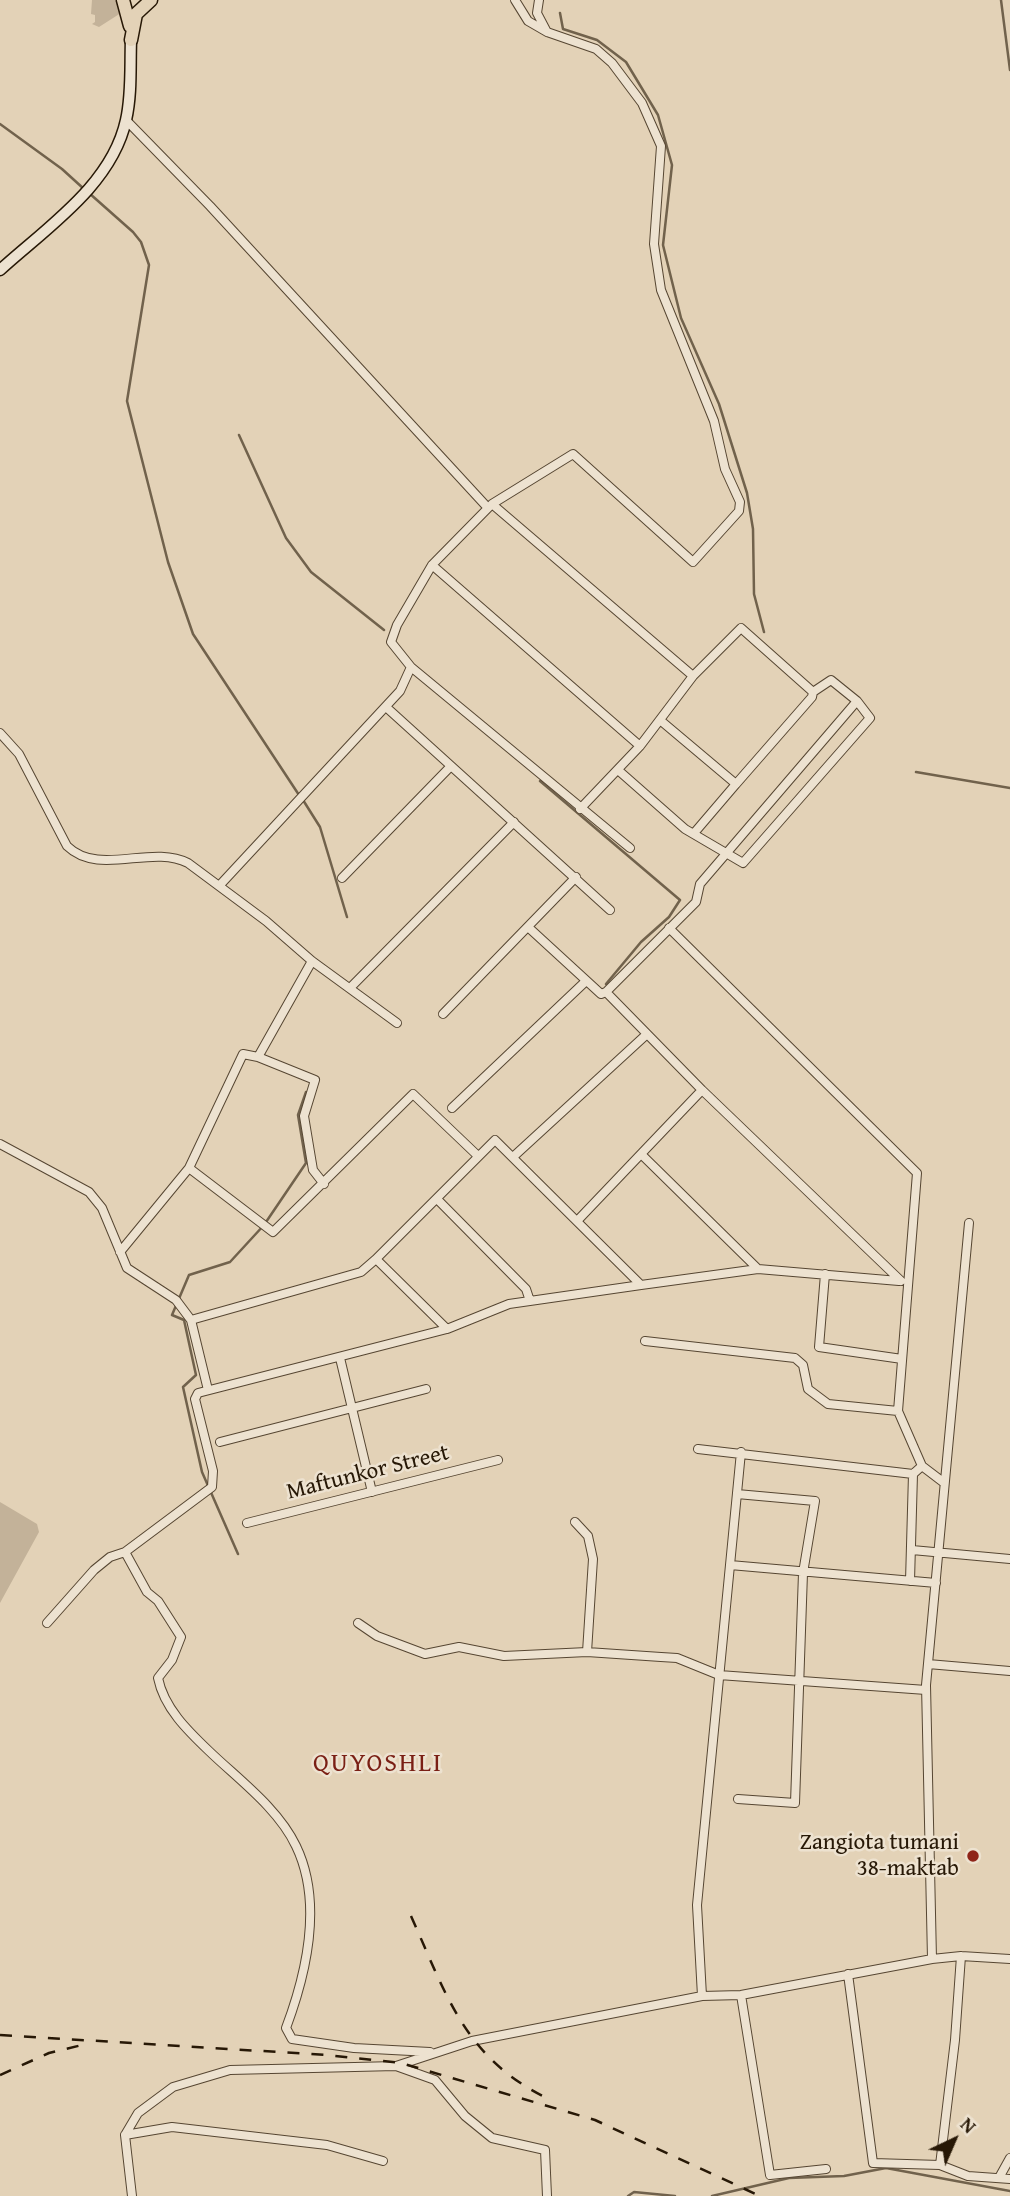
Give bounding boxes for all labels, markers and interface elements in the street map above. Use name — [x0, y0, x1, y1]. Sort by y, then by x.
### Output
street label: Maftunkor Street — [284, 1439, 452, 1507]
district label: QUYOSHLI — [314, 1748, 442, 1780]
place label: Zangiota tumani 38-maktab — [800, 1829, 959, 1883]
marker: Zangiota tumani 38-maktab — [965, 1848, 981, 1864]
north arrow — [919, 2105, 989, 2175]
text: N — [954, 2110, 983, 2139]

